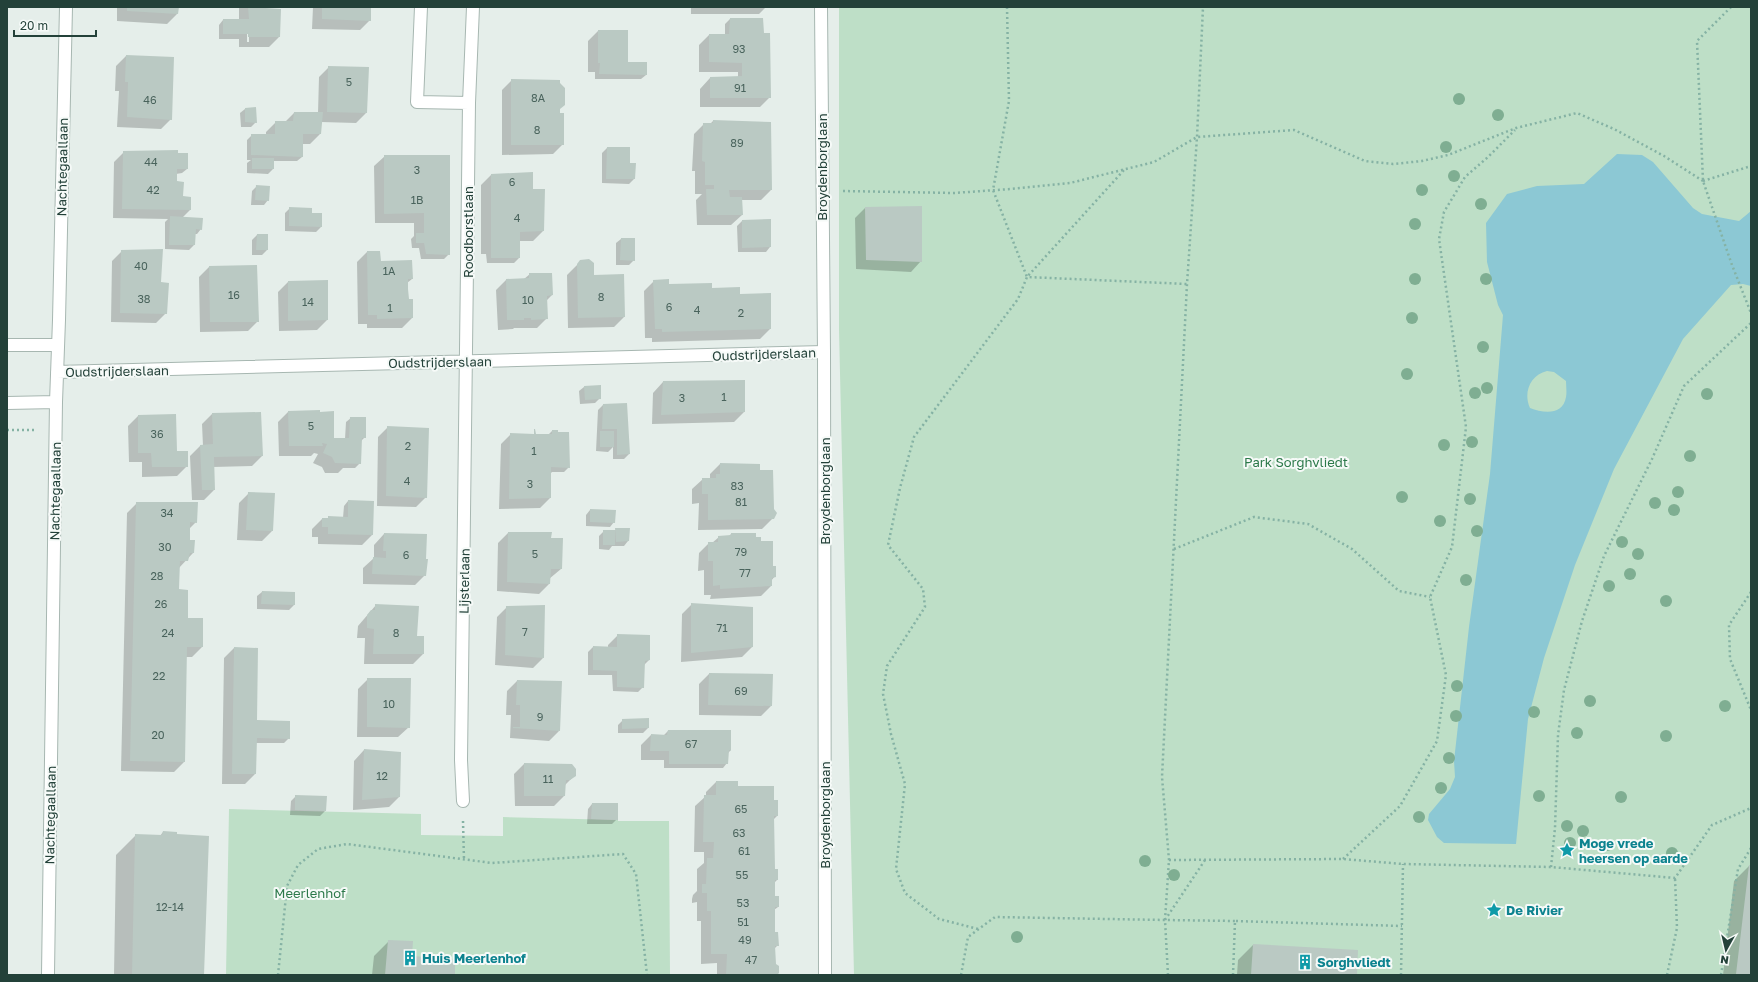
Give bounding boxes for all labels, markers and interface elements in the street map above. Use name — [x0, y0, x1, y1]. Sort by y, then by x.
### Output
scale bar — [14, 12, 96, 38]
text: 20 m — [20, 18, 48, 33]
house number: 93 — [732, 42, 746, 55]
house number: 5 — [346, 75, 352, 88]
house number: 91 — [734, 81, 746, 94]
house number: 8A — [531, 91, 546, 104]
house number: 46 — [143, 93, 157, 106]
street label: Broydenborglaan — [814, 113, 830, 221]
street label: Nachtegaallaan — [53, 118, 71, 216]
house number: 8 — [534, 123, 541, 136]
house number: 89 — [730, 136, 744, 149]
house number: 44 — [144, 155, 158, 168]
house number: 3 — [414, 163, 420, 176]
house number: 6 — [509, 175, 516, 188]
house number: 42 — [146, 183, 160, 196]
street label: Roodborstlaan — [460, 186, 476, 278]
house number: 1B — [411, 193, 423, 206]
house number: 4 — [514, 211, 521, 224]
house number: 40 — [134, 259, 148, 272]
house number: 1A — [383, 264, 396, 277]
house number: 16 — [228, 288, 240, 301]
house number: 8 — [598, 290, 605, 303]
house number: 38 — [137, 292, 151, 305]
house number: 10 — [522, 293, 534, 306]
house number: 14 — [302, 295, 314, 308]
house number: 6 — [666, 300, 673, 313]
house number: 1 — [387, 301, 393, 314]
house number: 4 — [694, 303, 701, 316]
house number: 2 — [738, 306, 744, 319]
street label: Oudstrijderslaan — [712, 344, 816, 364]
street label: Oudstrijderslaan — [388, 353, 492, 371]
street label: Oudstrijderslaan — [65, 362, 169, 380]
house number: 1 — [721, 390, 727, 403]
house number: 3 — [679, 391, 685, 404]
house number: 5 — [308, 419, 314, 432]
house number: 36 — [150, 427, 164, 440]
street label: Broydenborglaan — [817, 437, 833, 545]
house number: 2 — [405, 439, 411, 452]
street label: Nachtegaallaan — [46, 442, 64, 540]
house number: 1 — [531, 444, 537, 457]
park label: Park Sorghvliedt — [1244, 454, 1348, 470]
house number: 4 — [404, 474, 411, 487]
house number: 3 — [527, 477, 533, 490]
house number: 83 — [730, 479, 744, 492]
house number: 81 — [735, 495, 747, 508]
house number: 34 — [160, 506, 174, 519]
house number: 30 — [158, 540, 172, 553]
house number: 79 — [735, 545, 747, 558]
house number: 5 — [532, 547, 538, 560]
house number: 6 — [403, 548, 410, 561]
street label: Lijsterlaan — [455, 548, 473, 614]
house number: 77 — [739, 566, 751, 579]
house number: 28 — [150, 569, 164, 582]
house number: 26 — [154, 597, 168, 610]
house number: 71 — [716, 621, 728, 634]
house number: 7 — [522, 625, 528, 638]
house number: 24 — [161, 626, 175, 639]
house number: 8 — [393, 626, 400, 639]
house number: 22 — [153, 669, 165, 682]
house number: 69 — [734, 684, 748, 697]
house number: 10 — [383, 697, 395, 710]
house number: 9 — [537, 710, 543, 723]
house number: 20 — [151, 728, 165, 741]
house number: 67 — [685, 737, 697, 750]
street label: Broydenborglaan — [817, 761, 833, 869]
street label: Nachtegaallaan — [41, 766, 59, 864]
house number: 12 — [376, 769, 388, 782]
house number: 11 — [543, 772, 553, 785]
house number: 65 — [734, 802, 748, 815]
house number: 63 — [732, 826, 746, 839]
place label: Moge vrede heersen op aarde — [1579, 835, 1688, 866]
place icon: Moge vrede heersen op aarde — [1558, 841, 1576, 859]
house number: 61 — [738, 844, 750, 857]
house number: 55 — [736, 868, 748, 881]
park label: Meerlenhof — [274, 885, 346, 901]
house number: 53 — [737, 896, 749, 909]
house number: 12-14 — [156, 900, 184, 913]
place icon: De Rivier — [1485, 901, 1503, 919]
place label: De Rivier — [1506, 902, 1563, 918]
house number: 51 — [737, 915, 749, 928]
north arrow — [1706, 930, 1746, 970]
house number: 49 — [738, 933, 752, 946]
building icon: Huis Meerlenhof — [401, 949, 419, 967]
place label: Huis Meerlenhof — [422, 950, 526, 966]
house number: 47 — [745, 953, 757, 966]
building icon: Sorghvliedt — [1296, 953, 1314, 971]
text: N — [1719, 953, 1730, 967]
place label: Sorghvliedt — [1317, 954, 1391, 970]

